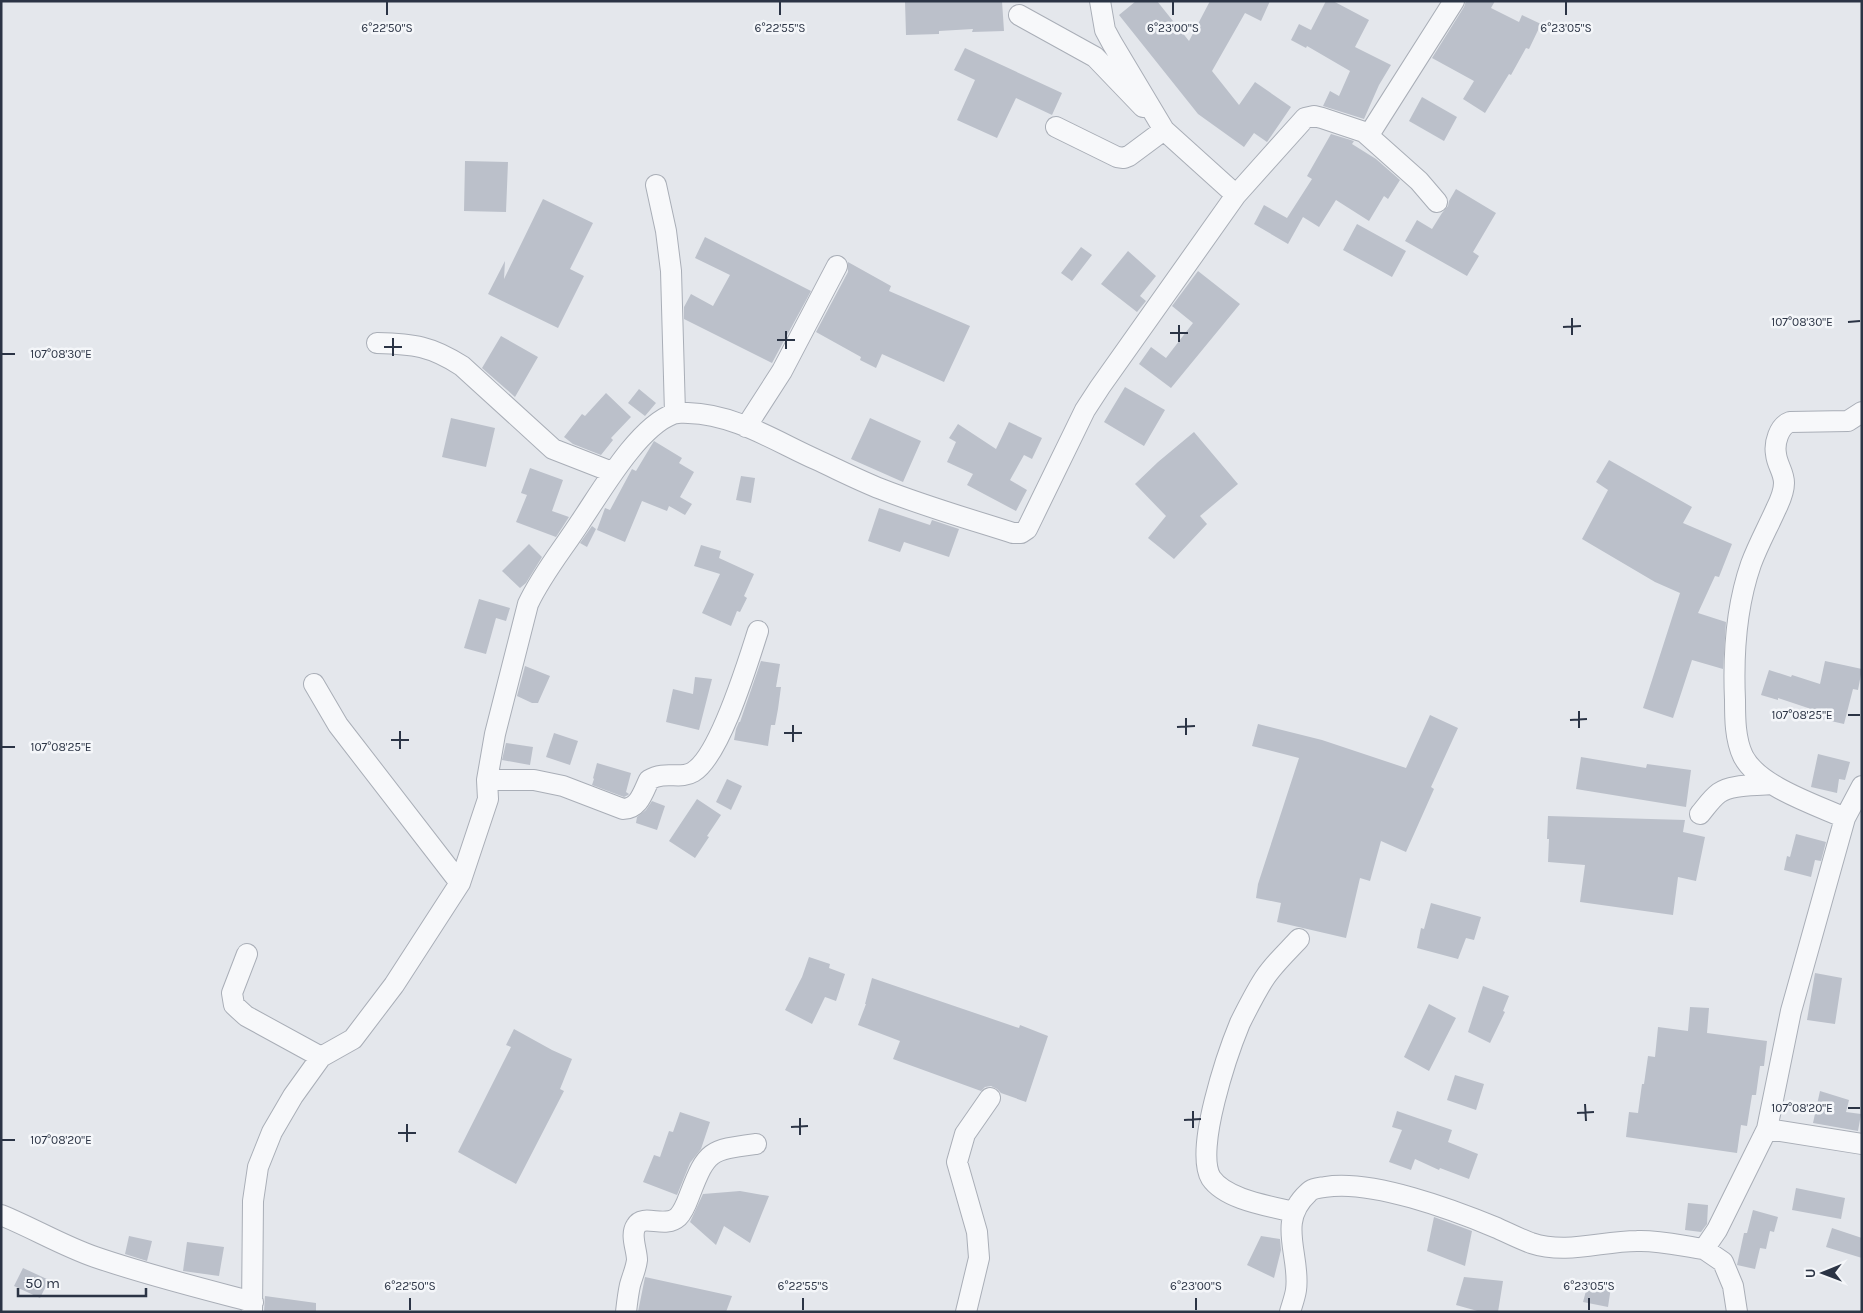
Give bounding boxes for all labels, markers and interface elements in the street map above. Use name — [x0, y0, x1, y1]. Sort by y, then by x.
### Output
text: 6°22'50"S — [361, 21, 413, 35]
text: 6°22'55"S — [755, 21, 805, 35]
text: 6°23'00"S — [1147, 21, 1199, 35]
text: 6°23'05"S — [1540, 21, 1592, 35]
text: 107°08'30"E — [1771, 315, 1833, 329]
text: 107°08'30"E — [30, 347, 92, 361]
text: 107°08'25"E — [1771, 708, 1833, 722]
text: 107°08'25"E — [30, 740, 92, 754]
text: 107°08'20"E — [1771, 1101, 1833, 1115]
text: 107°08'20"E — [30, 1133, 92, 1147]
north arrow — [1798, 1248, 1848, 1298]
scale bar — [18, 1266, 145, 1298]
text: U — [1802, 1268, 1819, 1278]
text: 50 m — [25, 1274, 60, 1292]
text: 6°22'50"S — [384, 1279, 436, 1293]
text: 6°22'55"S — [778, 1279, 828, 1293]
text: 6°23'00"S — [1170, 1279, 1222, 1293]
text: 6°23'05"S — [1563, 1279, 1615, 1293]

